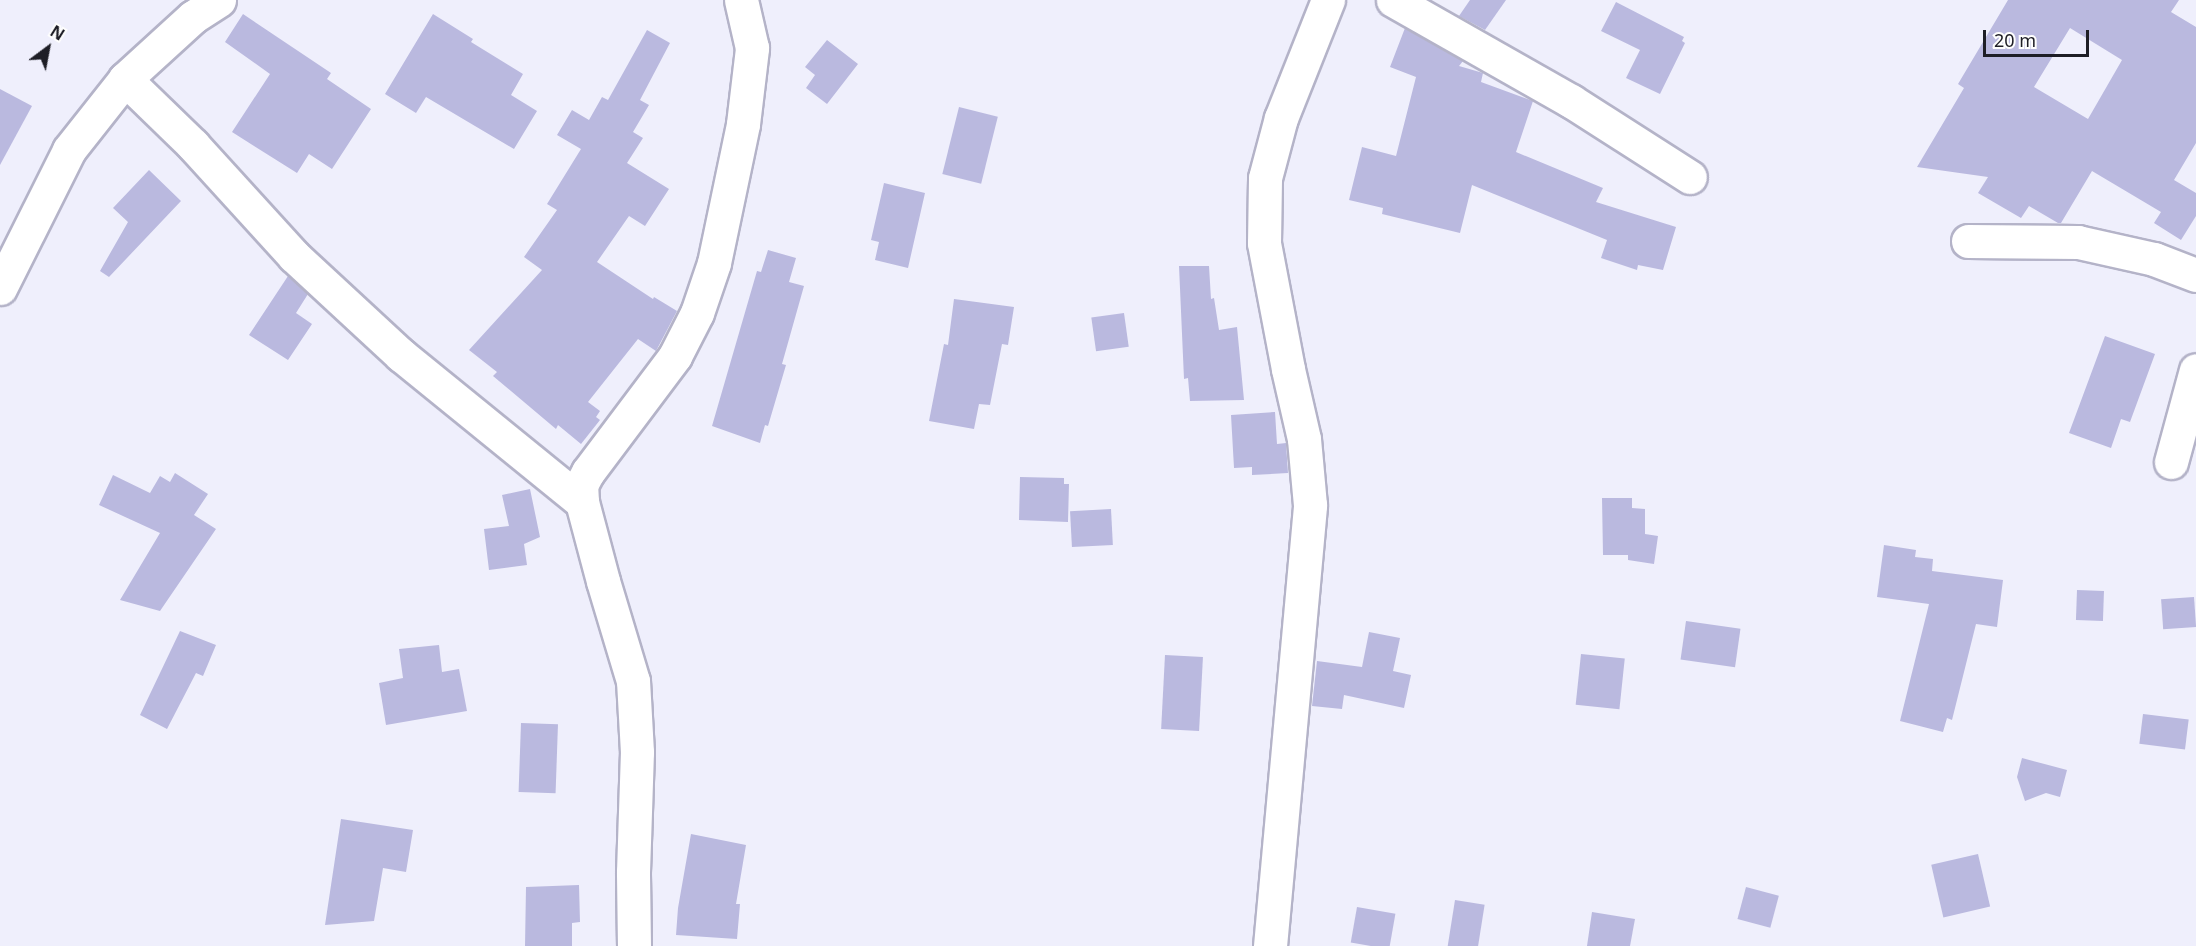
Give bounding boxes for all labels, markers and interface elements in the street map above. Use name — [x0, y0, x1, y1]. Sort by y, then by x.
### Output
north arrow — [18, 18, 78, 78]
scale bar — [1986, 18, 2092, 56]
text: N — [46, 20, 69, 46]
text: 20 m — [1994, 28, 2036, 52]

